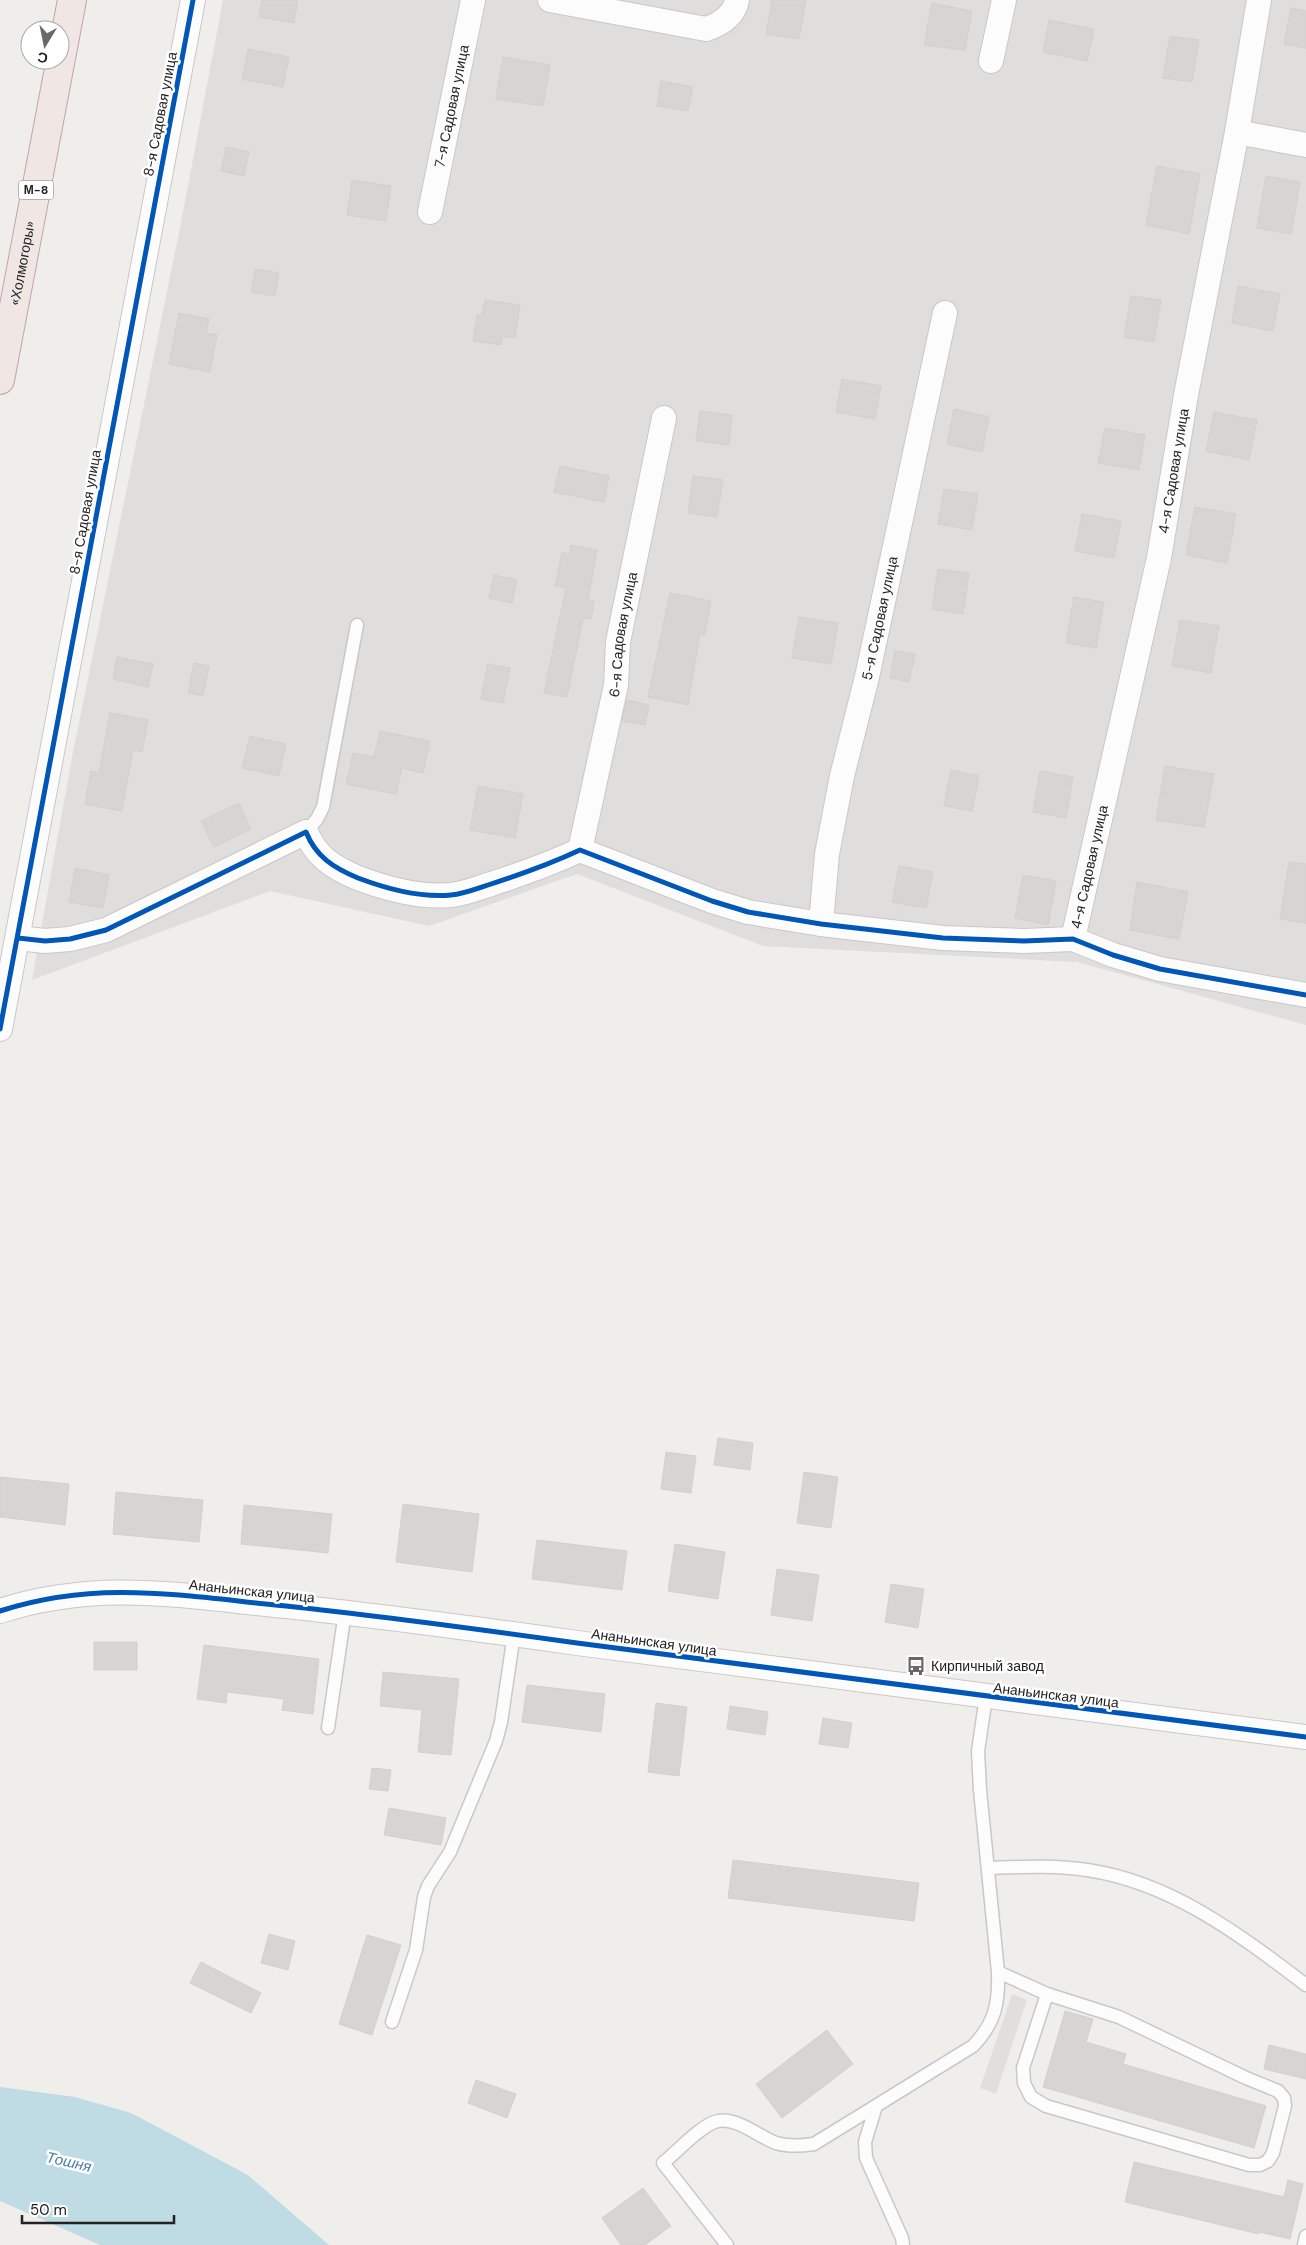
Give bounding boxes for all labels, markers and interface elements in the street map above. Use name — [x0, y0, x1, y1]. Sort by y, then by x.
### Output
north arrow — [20, 20, 70, 70]
street label: 7-я Садовая улица — [430, 43, 473, 169]
text: С — [36, 48, 49, 68]
street label: 8-я Садовая улица — [139, 50, 181, 178]
road number: М-8 — [18, 180, 54, 200]
street label: «Холмогоры» — [5, 219, 39, 307]
street label: 4-я Садовая улица — [1154, 407, 1193, 535]
street label: 8-я Садовая улица — [65, 448, 105, 576]
street label: 5-я Садовая улица — [858, 554, 902, 682]
street label: 6-я Садовая улица — [605, 570, 641, 699]
street label: 4-я Садовая улица — [1067, 803, 1112, 930]
street label: Ананьинская улица — [188, 1575, 316, 1607]
street label: Ананьинская улица — [590, 1624, 718, 1660]
bus stop icon: Кирпичный завод — [905, 1655, 927, 1677]
place label: Кирпичный завод — [931, 1657, 1044, 1675]
street label: Ананьинская улица — [992, 1678, 1120, 1712]
water label: Тошня — [44, 2147, 94, 2177]
scale bar — [22, 2192, 175, 2224]
text: 50 m — [30, 2200, 67, 2220]

